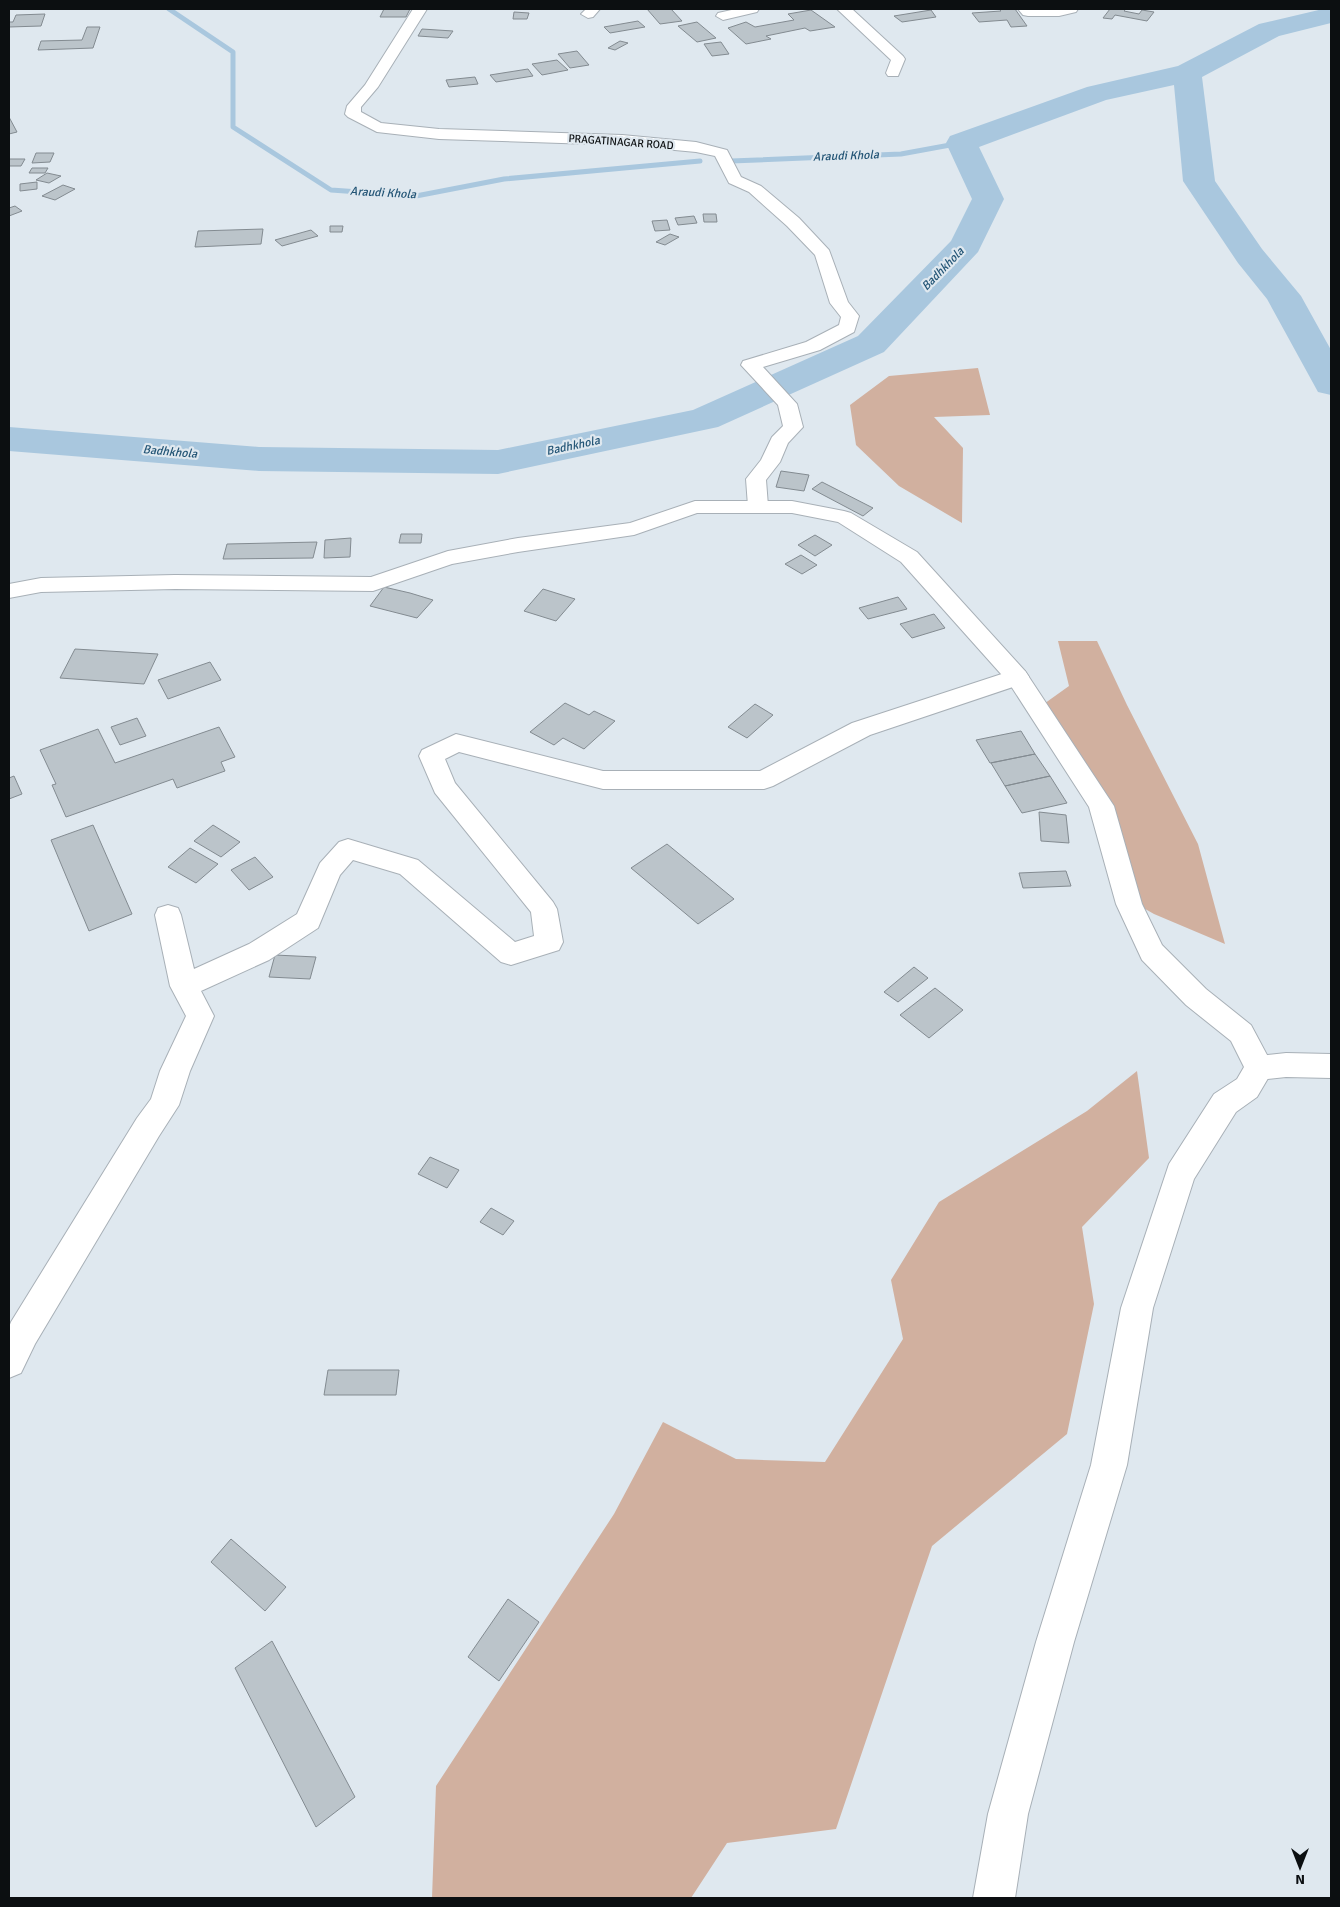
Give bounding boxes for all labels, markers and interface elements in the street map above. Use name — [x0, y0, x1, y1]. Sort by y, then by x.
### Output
street label: PRAGATINAGAR ROAD — [568, 132, 674, 152]
water label: Araudi Khola — [813, 147, 880, 165]
water label: Araudi Khola — [350, 184, 417, 202]
water label: Badhkhola — [919, 243, 968, 294]
water label: Badhkhola — [545, 433, 602, 459]
water label: Badhkhola — [142, 442, 199, 462]
north arrow — [1275, 1842, 1325, 1892]
text: N — [1295, 1871, 1305, 1888]

